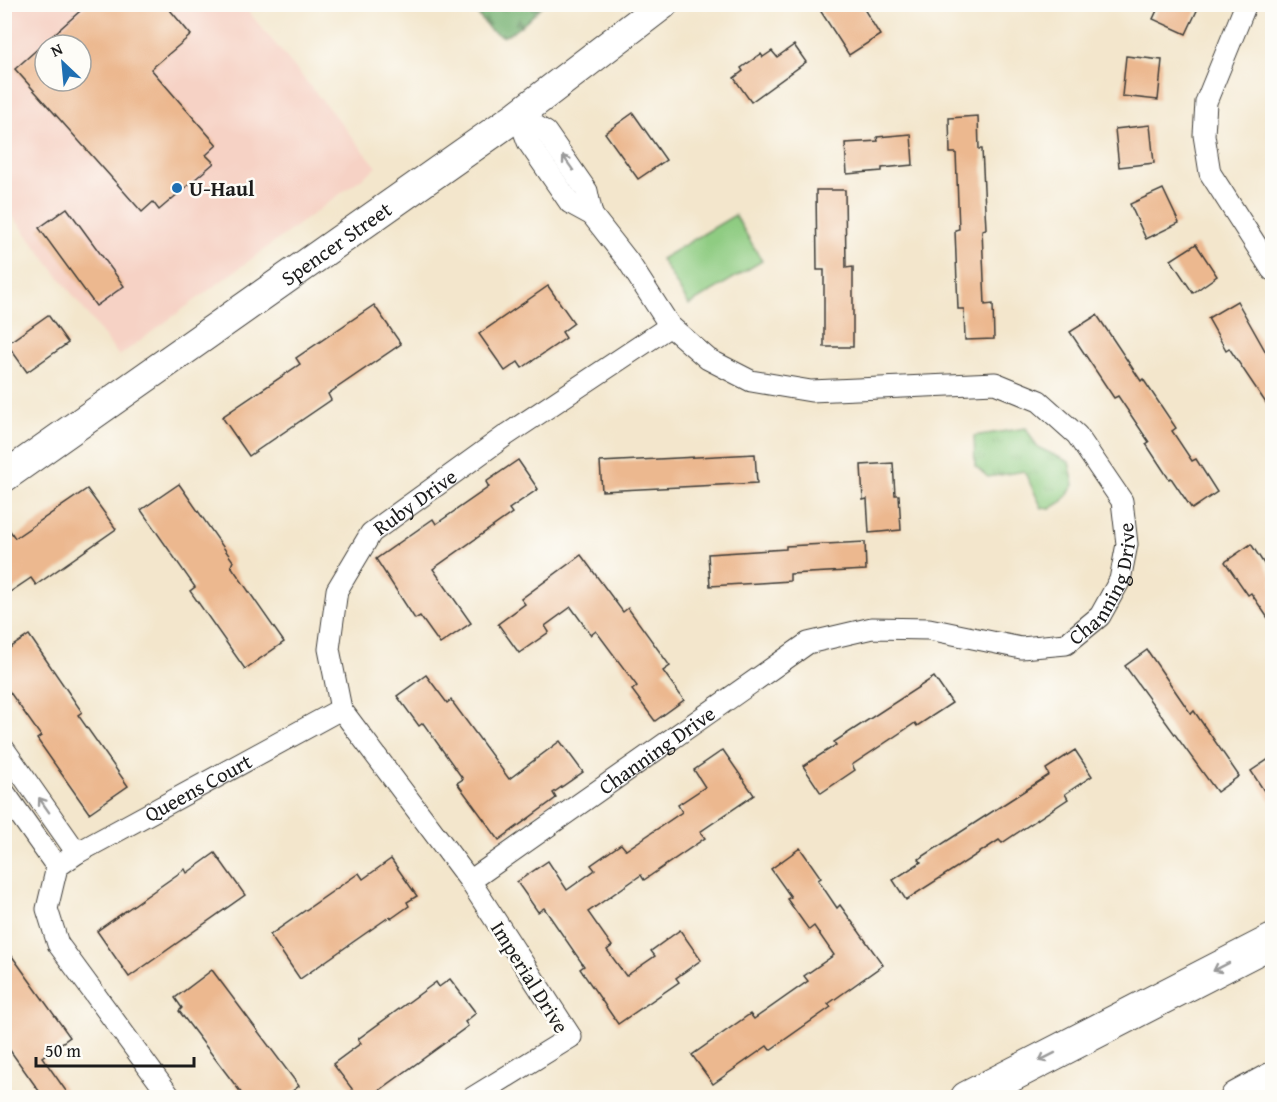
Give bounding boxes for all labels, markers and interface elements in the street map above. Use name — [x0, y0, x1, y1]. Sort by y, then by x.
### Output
north arrow — [33, 33, 93, 93]
text: N — [46, 36, 67, 63]
one-way arrow — [562, 156, 574, 172]
place label: U-Haul — [189, 173, 255, 204]
marker: U-Haul — [170, 181, 184, 195]
street label: Spencer Street — [274, 193, 398, 293]
street label: Ruby Drive — [366, 461, 463, 542]
street label: Channing Drive — [1061, 521, 1142, 652]
street label: Channing Drive — [592, 698, 721, 802]
street label: Queens Court — [138, 745, 258, 829]
one-way arrow — [38, 798, 50, 814]
street label: Imperial Drive — [483, 915, 577, 1039]
one-way arrow — [1212, 962, 1230, 974]
scale bar — [36, 1030, 194, 1068]
text: 50 m — [45, 1037, 81, 1064]
one-way arrow — [1038, 1051, 1056, 1063]

